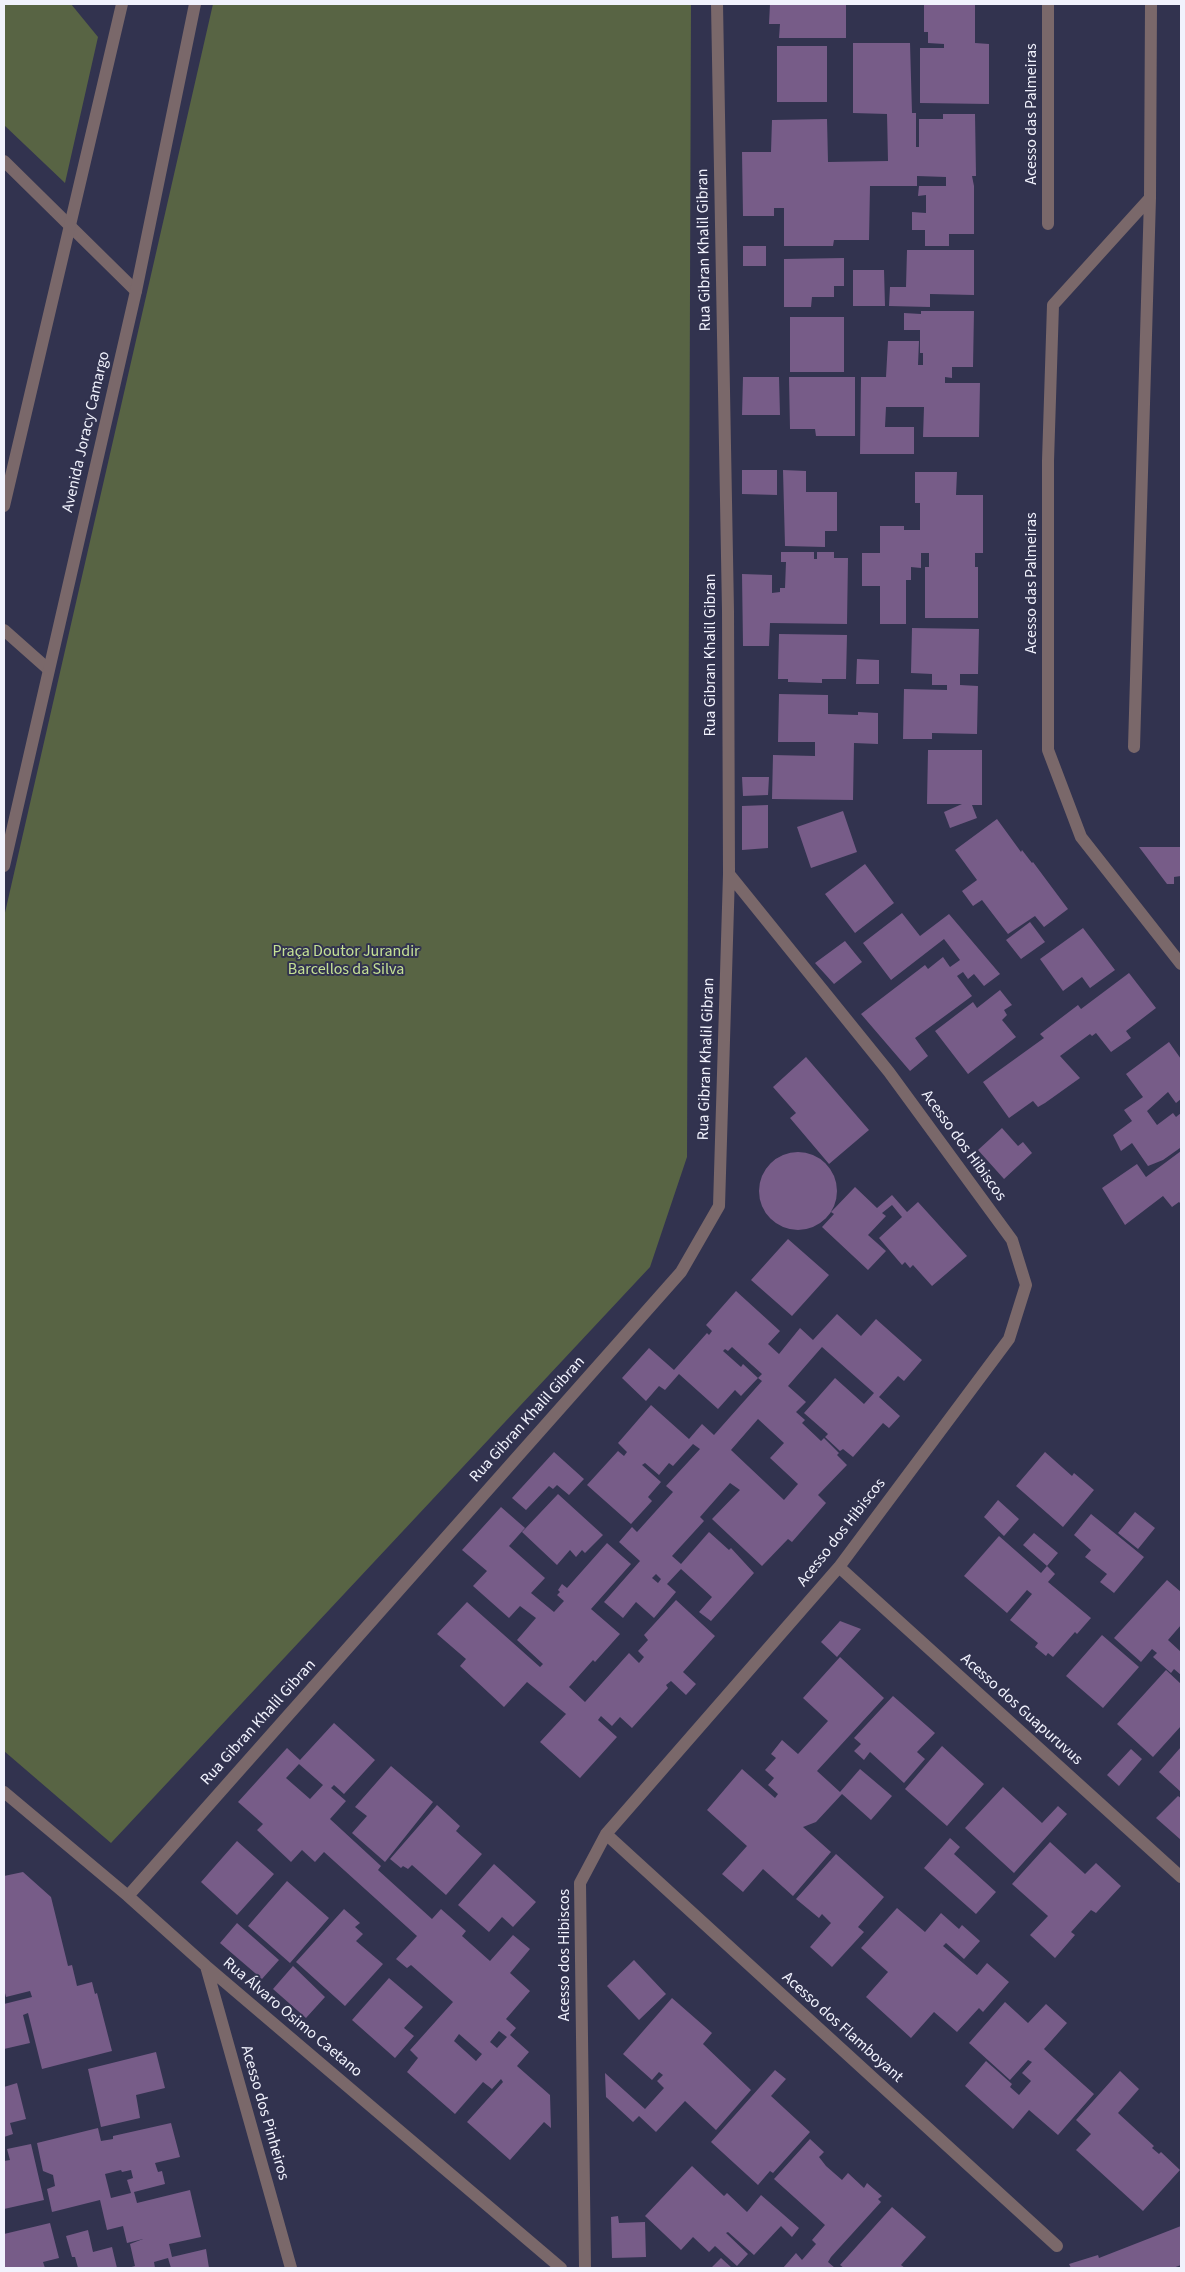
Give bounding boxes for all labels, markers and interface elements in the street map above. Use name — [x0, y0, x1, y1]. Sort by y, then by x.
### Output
street label: Acesso das Palmeiras — [1022, 43, 1042, 185]
street label: Rua Gibran Khalil Gibran — [694, 168, 716, 332]
street label: Avenida Joracy Camargo — [59, 350, 115, 514]
street label: Acesso das Palmeiras — [1022, 512, 1042, 654]
street label: Rua Gibran Khalil Gibran — [701, 574, 721, 736]
park label: Praça Doutor Jurandir Barcellos da Silva — [272, 942, 420, 980]
street label: Rua Gibran Khalil Gibran — [695, 977, 719, 1141]
street label: Acesso dos Hibiscos — [916, 1087, 1010, 1205]
street label: Rua Gibran Khalil Gibran — [466, 1353, 590, 1487]
street label: Acesso dos Hibiscos — [794, 1475, 890, 1591]
street label: Acesso dos Guapuruvus — [956, 1650, 1086, 1770]
street label: Rua Gibran Khalil Gibran — [197, 1656, 321, 1790]
street label: Acesso dos Hibiscos — [555, 1889, 575, 2021]
street label: Rua Álvaro Osimo Caetano — [218, 1954, 366, 2082]
street label: Acesso dos Flamboyant — [777, 1969, 907, 2087]
street label: Acesso dos Pinheiros — [236, 2043, 292, 2183]

